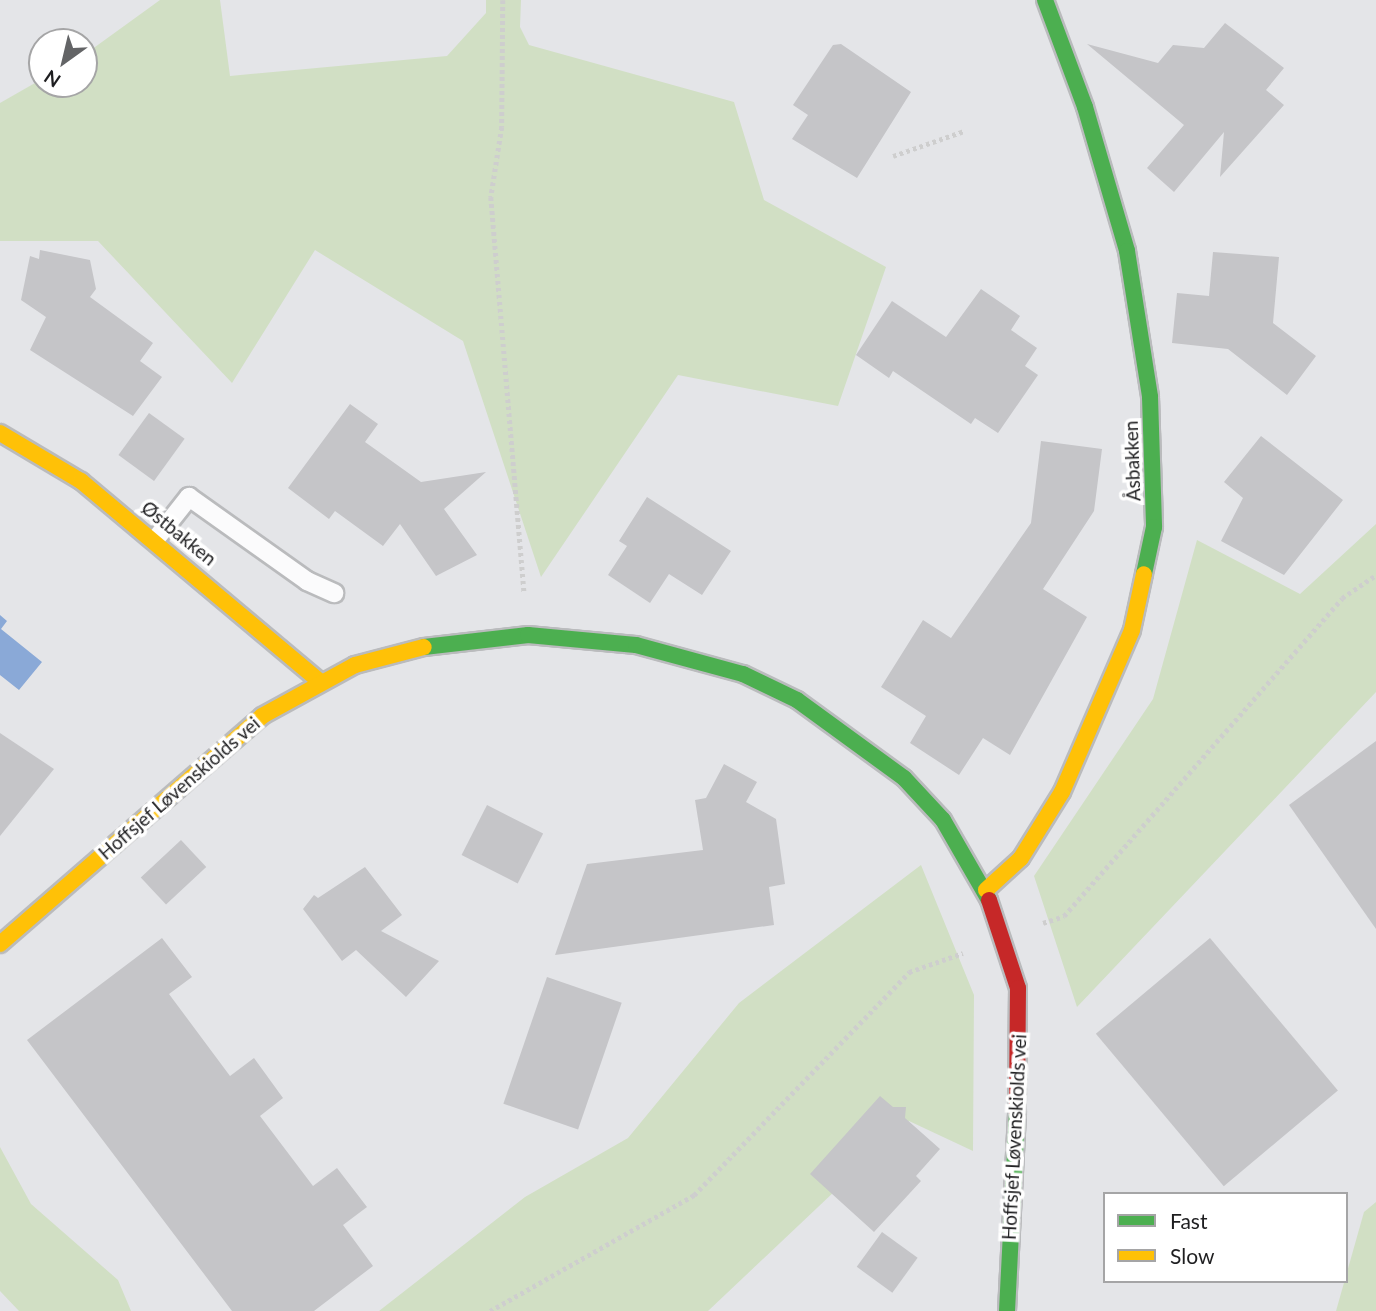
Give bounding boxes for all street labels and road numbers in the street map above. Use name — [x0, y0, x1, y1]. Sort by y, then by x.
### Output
street label: Åsbakken — [1119, 420, 1145, 502]
street label: Østbakken — [137, 496, 221, 570]
street label: Hoffsjef Løvenskiolds vei — [93, 712, 265, 864]
street label: Hoffsjef Løvenskiolds vei — [997, 1033, 1031, 1241]

